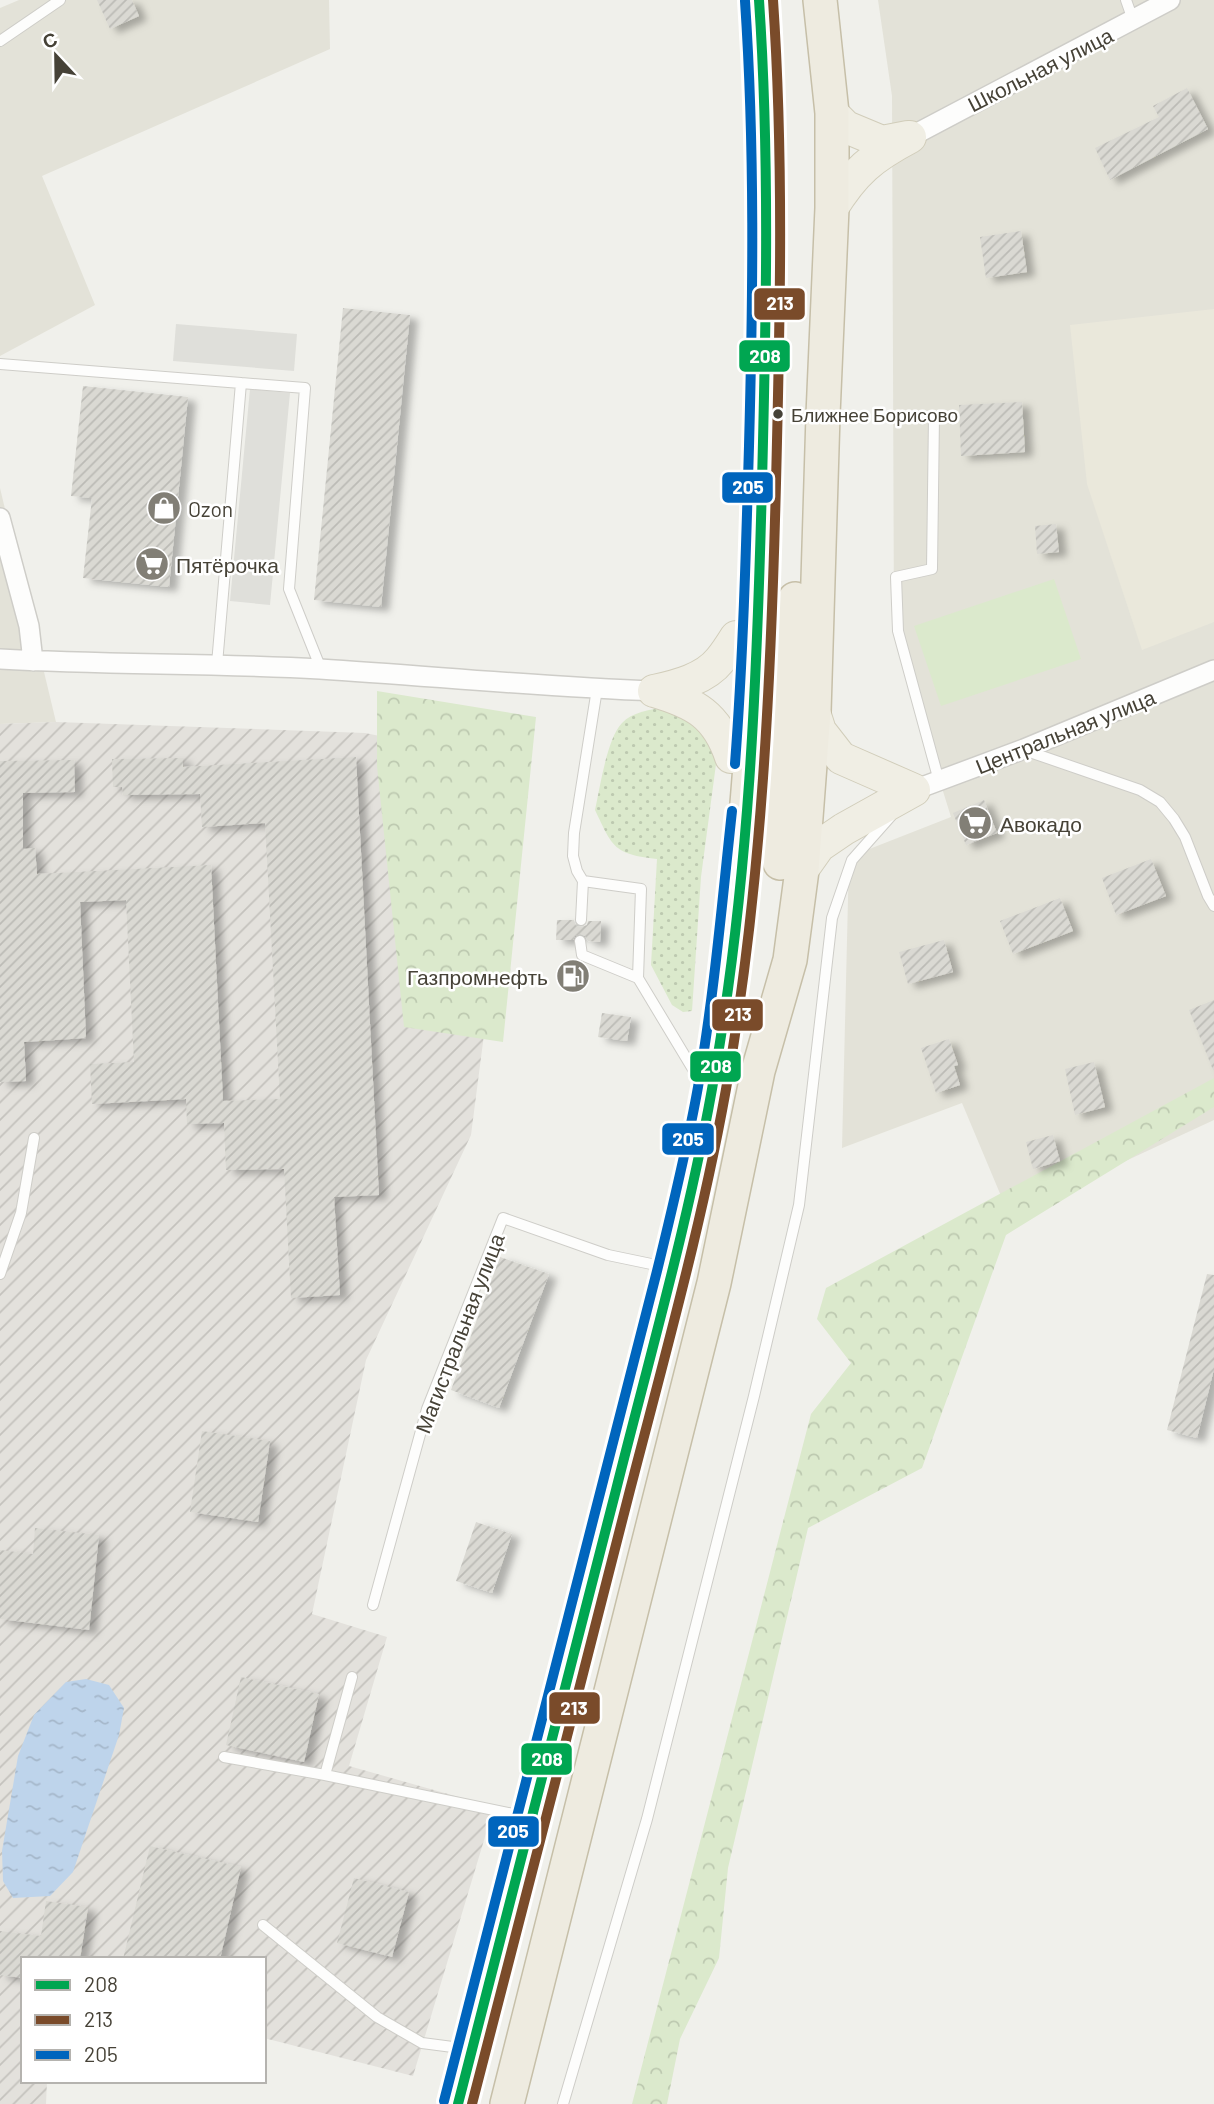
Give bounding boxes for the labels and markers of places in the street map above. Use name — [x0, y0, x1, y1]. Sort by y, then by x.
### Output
place label: Ближнее Борисово — [791, 403, 958, 426]
marker: Ближнее Борисово — [771, 407, 785, 421]
shop icon: Ozon — [145, 489, 183, 527]
place label: Ozon — [188, 496, 233, 521]
supermarket icon: Пятёрочка — [133, 545, 171, 583]
place label: Пятёрочка — [176, 552, 279, 577]
supermarket icon: Авокадо — [956, 804, 994, 842]
place label: Авокадо — [1000, 811, 1082, 836]
fuel station icon: Газпромнефть — [554, 957, 592, 995]
place label: Газпромнефть — [407, 964, 548, 989]

